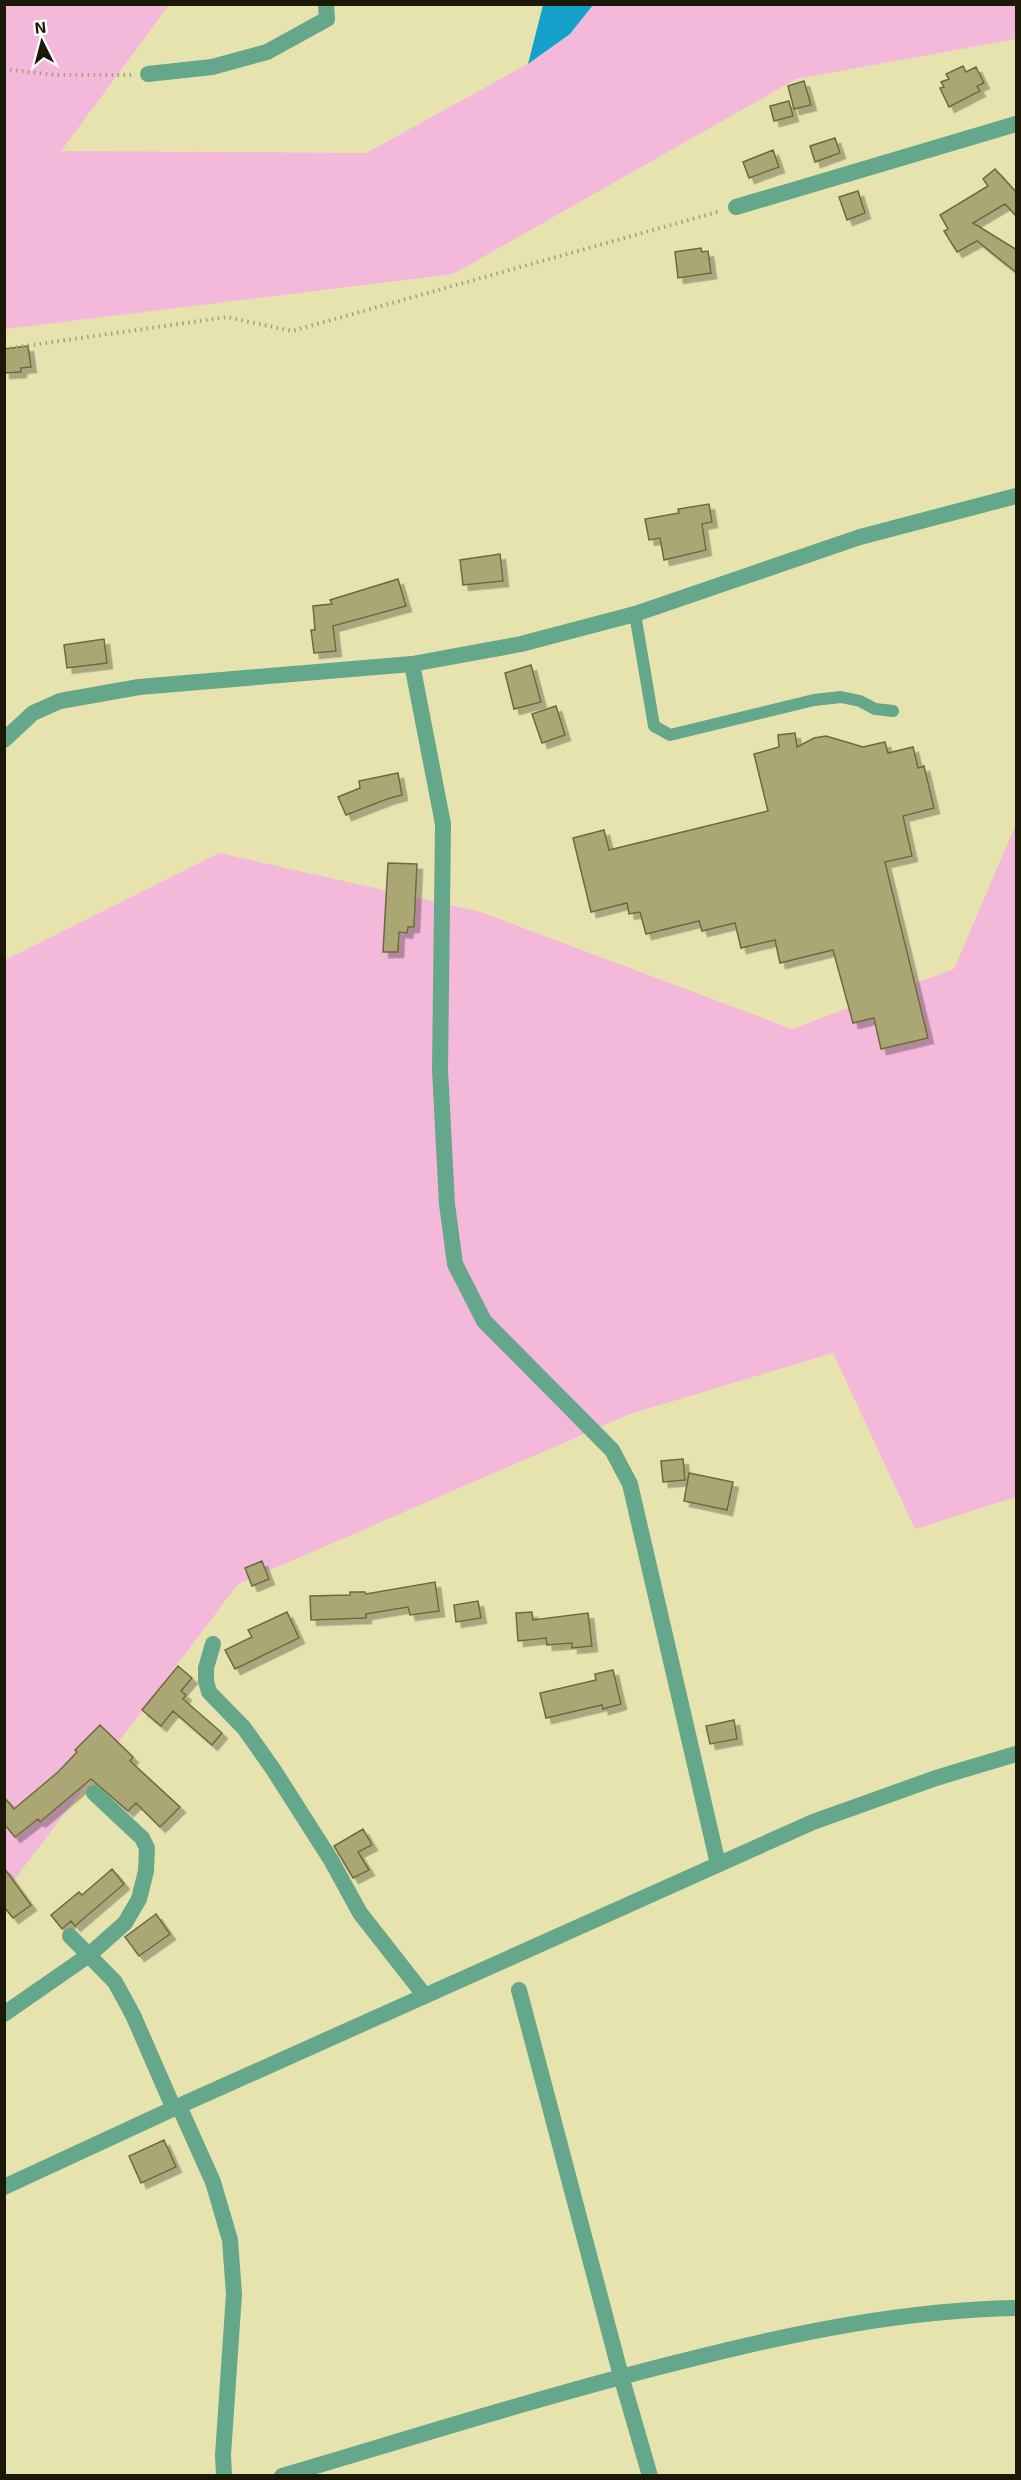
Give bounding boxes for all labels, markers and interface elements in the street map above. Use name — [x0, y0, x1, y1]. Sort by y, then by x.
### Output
north arrow — [12, 12, 72, 72]
text: N — [34, 17, 47, 37]

